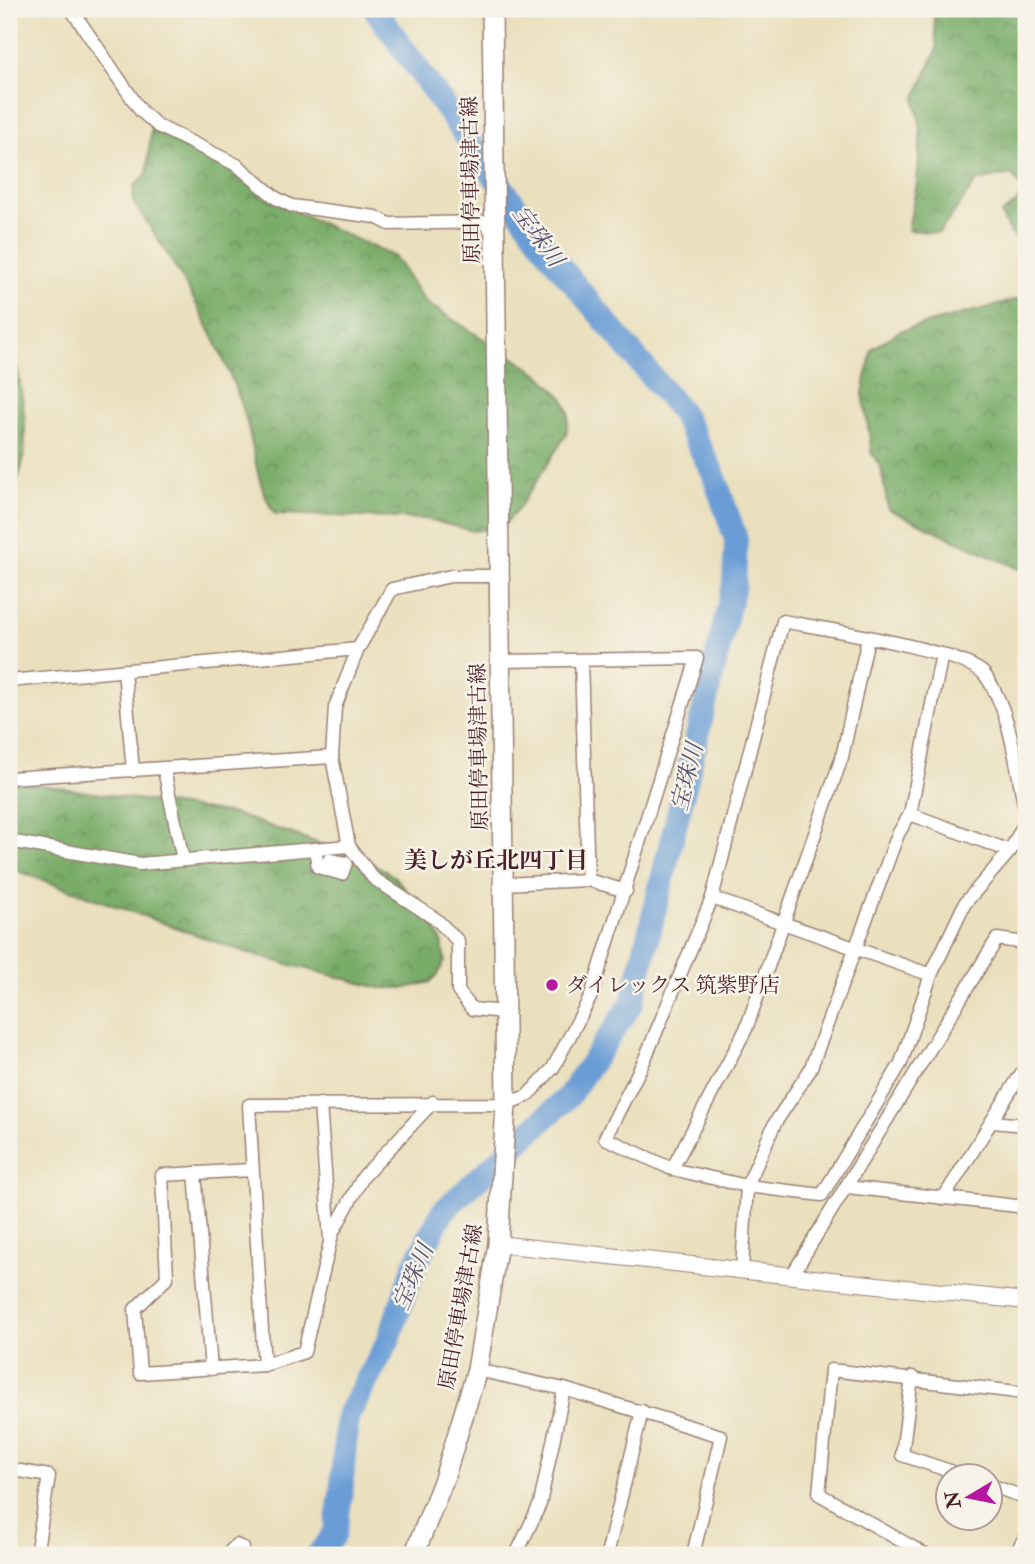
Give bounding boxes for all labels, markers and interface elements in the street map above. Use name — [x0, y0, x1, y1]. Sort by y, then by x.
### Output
street label: 原田停車場津古線 — [456, 96, 486, 264]
water label: 宝珠川 — [506, 200, 572, 275]
street label: 原田停車場津古線 — [464, 663, 494, 831]
water label: 宝珠川 — [665, 737, 710, 814]
district label: 美しが丘北四丁目 — [404, 846, 588, 875]
place label: ダイレックス 筑紫野店 — [566, 972, 780, 999]
marker: ダイレックス 筑紫野店 — [544, 977, 560, 993]
street label: 原田停車場津古線 — [433, 1222, 489, 1392]
water label: 宝珠川 — [386, 1237, 441, 1314]
north arrow — [934, 1462, 1004, 1532]
text: N — [940, 1488, 967, 1511]

